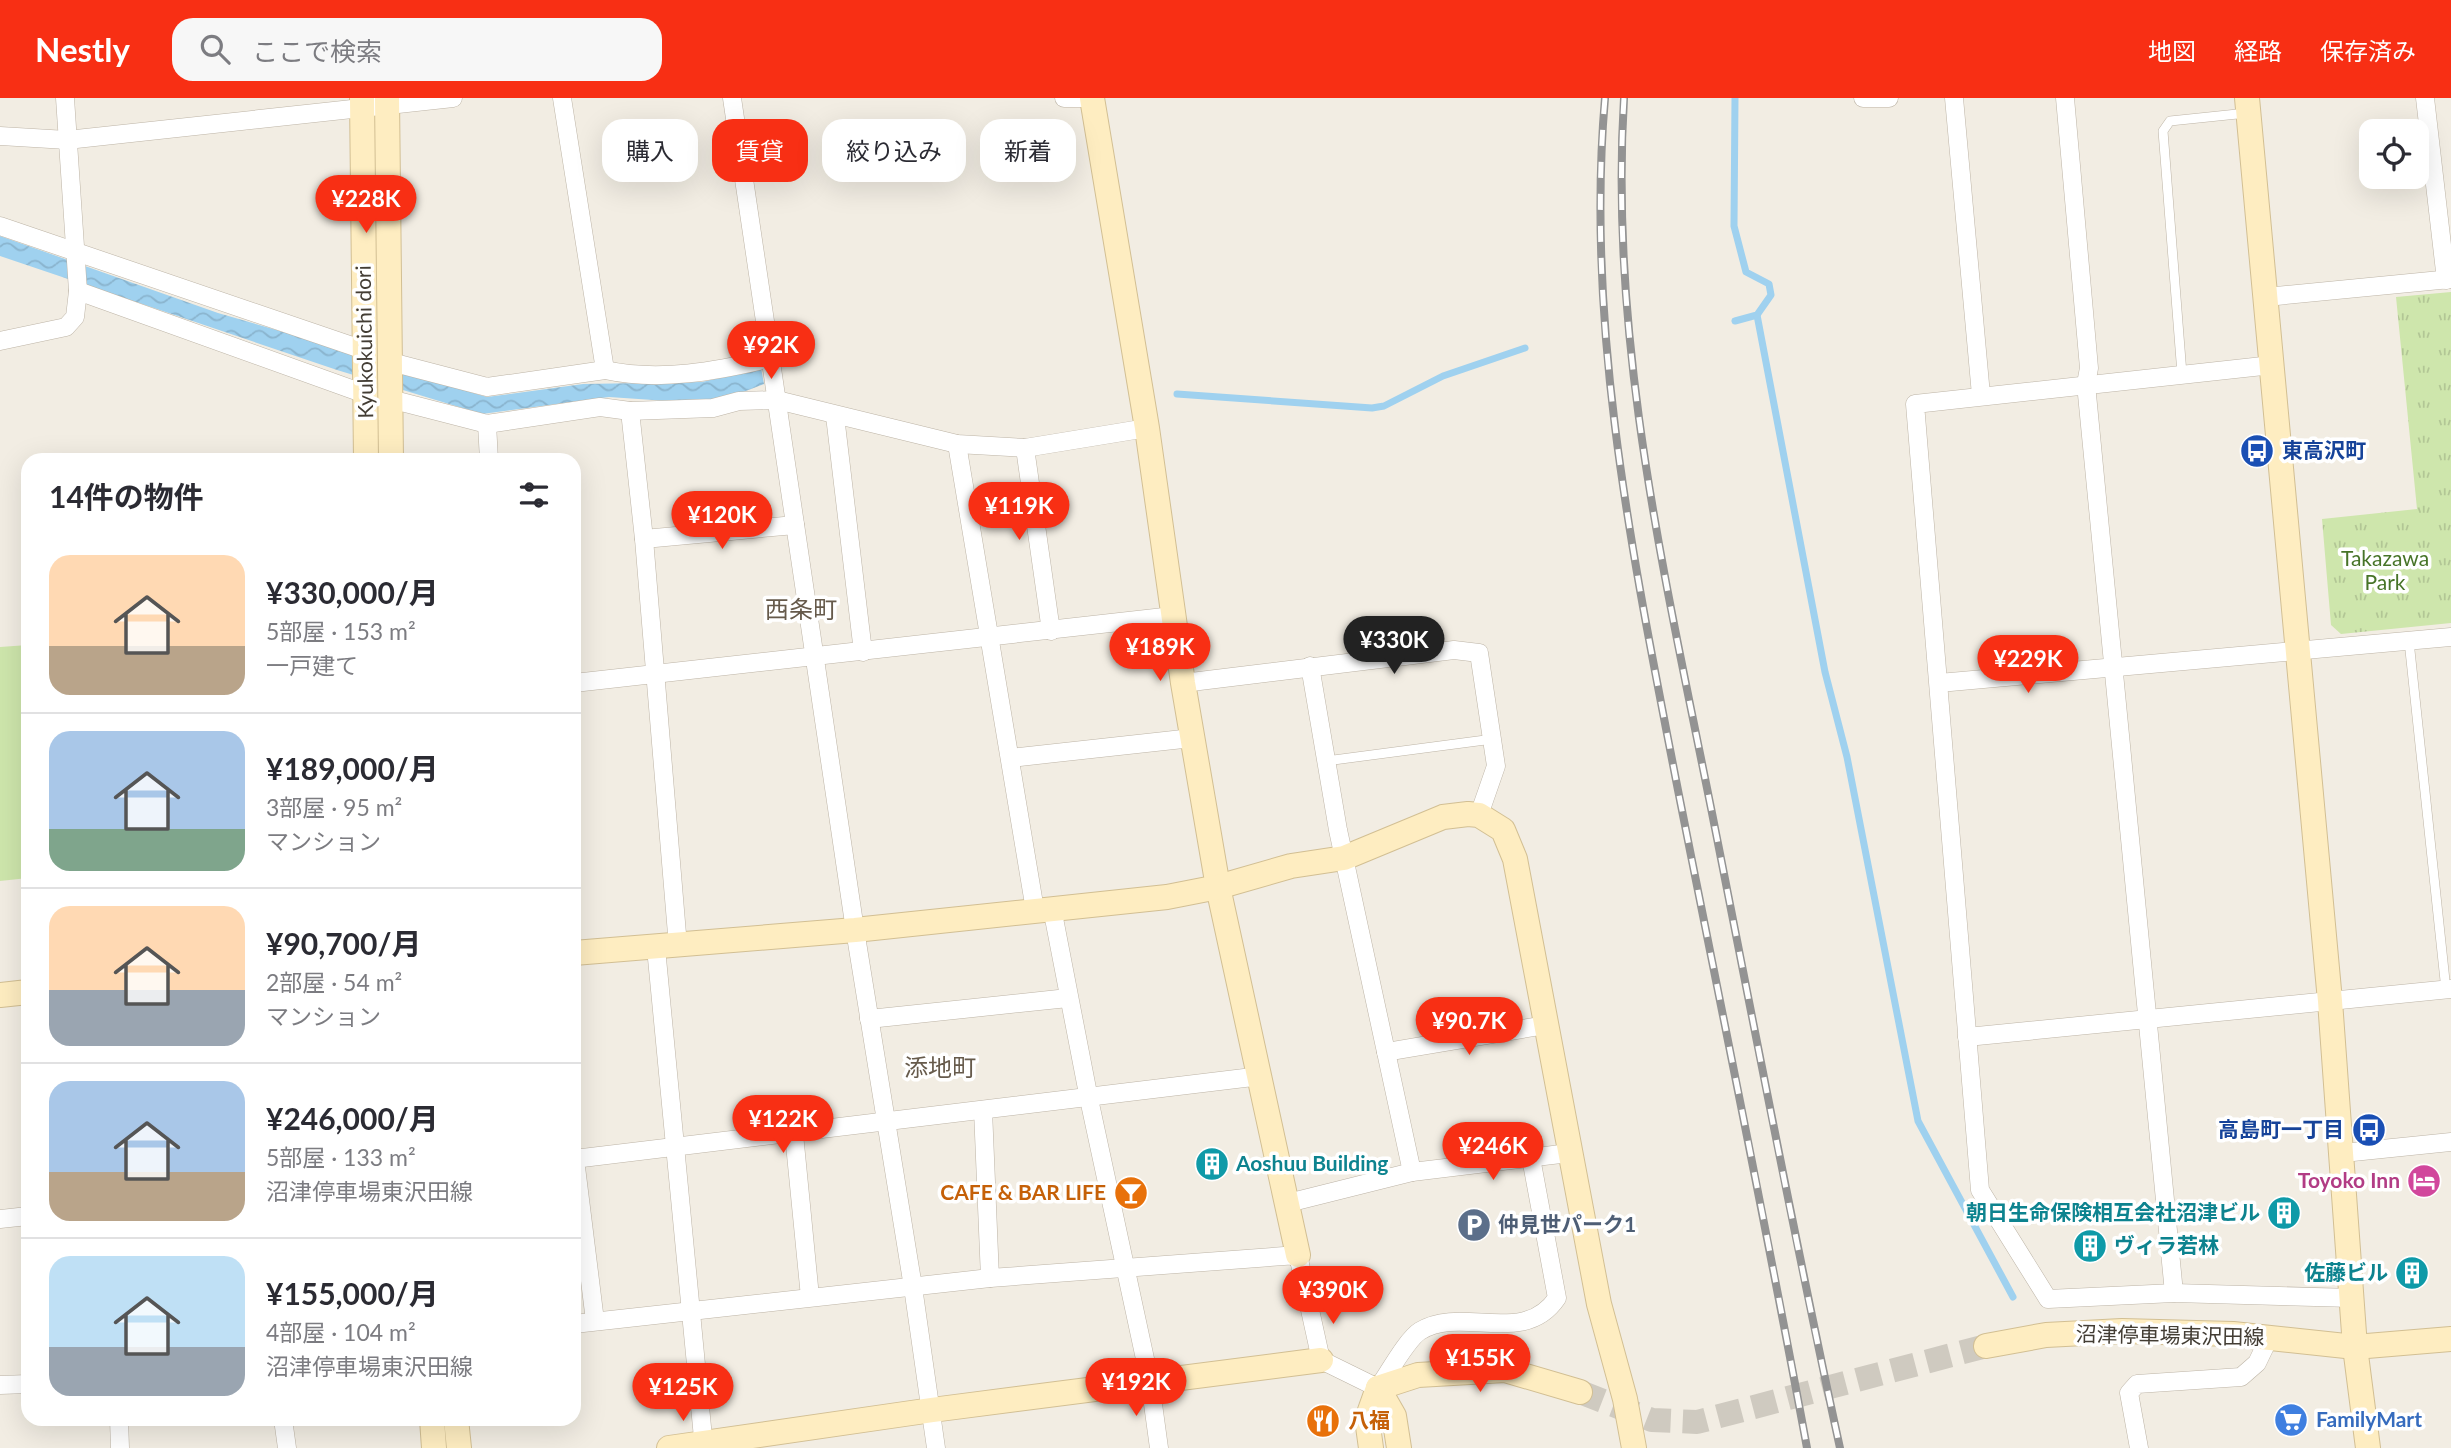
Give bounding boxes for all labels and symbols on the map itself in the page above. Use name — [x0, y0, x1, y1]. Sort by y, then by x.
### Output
pin: ¥228K — [317, 176, 415, 235]
street label: Kyukokuichi dori — [350, 265, 377, 419]
pin: ¥92K — [730, 322, 812, 381]
bus stop icon: 東高沢町 — [2238, 432, 2276, 470]
place label: 東高沢町 — [2282, 437, 2366, 462]
pin: ¥119K — [970, 482, 1068, 542]
pin: ¥120K — [673, 491, 771, 551]
park label: Takazawa Park — [2341, 545, 2429, 594]
district label: 西条町 — [765, 594, 837, 623]
pin: ¥330K — [1345, 616, 1443, 676]
pin: ¥189K — [1111, 624, 1209, 683]
pin: ¥229K — [1979, 636, 2077, 695]
pin: ¥90.7K — [1412, 998, 1526, 1057]
district label: 添地町 — [904, 1052, 976, 1081]
pin: ¥122K — [734, 1096, 832, 1155]
bus stop icon: 高島町一丁目 — [2350, 1111, 2388, 1149]
place label: 高島町一丁目 — [2218, 1116, 2344, 1141]
pin: ¥246K — [1444, 1122, 1542, 1182]
building icon: Aoshuu Building — [1193, 1145, 1231, 1183]
place label: Aoshuu Building — [1235, 1150, 1388, 1175]
hotel icon: Toyoko Inn — [2405, 1162, 2443, 1200]
place label: Toyoko Inn — [2298, 1167, 2400, 1192]
bar icon: CAFE & BAR LIFE — [1112, 1174, 1150, 1212]
place label: CAFE & BAR LIFE — [940, 1179, 1106, 1204]
building icon: 朝日生命保険相互会社沼津ビル — [2265, 1194, 2303, 1232]
place label: 朝日生命保険相互会社沼津ビル — [1966, 1199, 2260, 1224]
parking icon: 仲見世パーク1 — [1455, 1206, 1493, 1244]
place label: 仲見世パーク1 — [1498, 1211, 1636, 1236]
building icon: ヴィラ若林 — [2071, 1227, 2109, 1265]
place label: ヴィラ若林 — [2114, 1232, 2219, 1257]
building icon: 佐藤ビル — [2393, 1254, 2431, 1292]
place label: 佐藤ビル — [2304, 1259, 2388, 1284]
pin: ¥390K — [1284, 1266, 1382, 1326]
street label: 沼津停車場東沢田線 — [2075, 1320, 2265, 1349]
pin: ¥155K — [1431, 1334, 1529, 1394]
pin: ¥192K — [1087, 1358, 1185, 1418]
pin: ¥125K — [634, 1364, 732, 1423]
supermarket icon: FamilyMart — [2272, 1401, 2310, 1439]
restaurant icon: 八福 — [1304, 1402, 1342, 1440]
place label: FamilyMart — [2316, 1406, 2422, 1431]
place label: 八福 — [1348, 1407, 1390, 1432]

